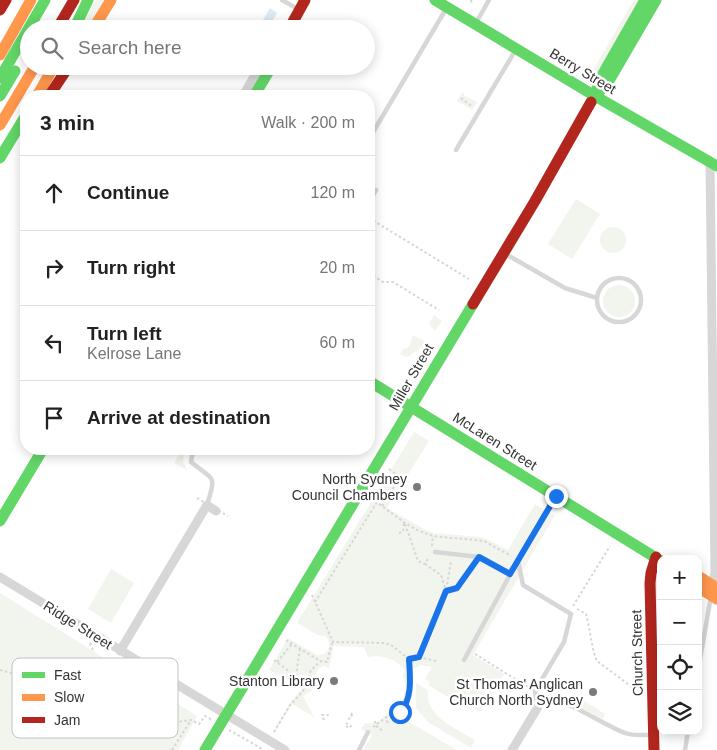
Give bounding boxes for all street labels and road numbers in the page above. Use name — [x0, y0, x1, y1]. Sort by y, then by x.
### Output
street label: Berry Street — [547, 45, 619, 97]
street label: Miller Street — [385, 341, 437, 413]
street label: McLaren Street — [450, 409, 540, 473]
street label: Ridge Street — [41, 598, 115, 652]
street label: Church Street — [628, 610, 646, 696]

